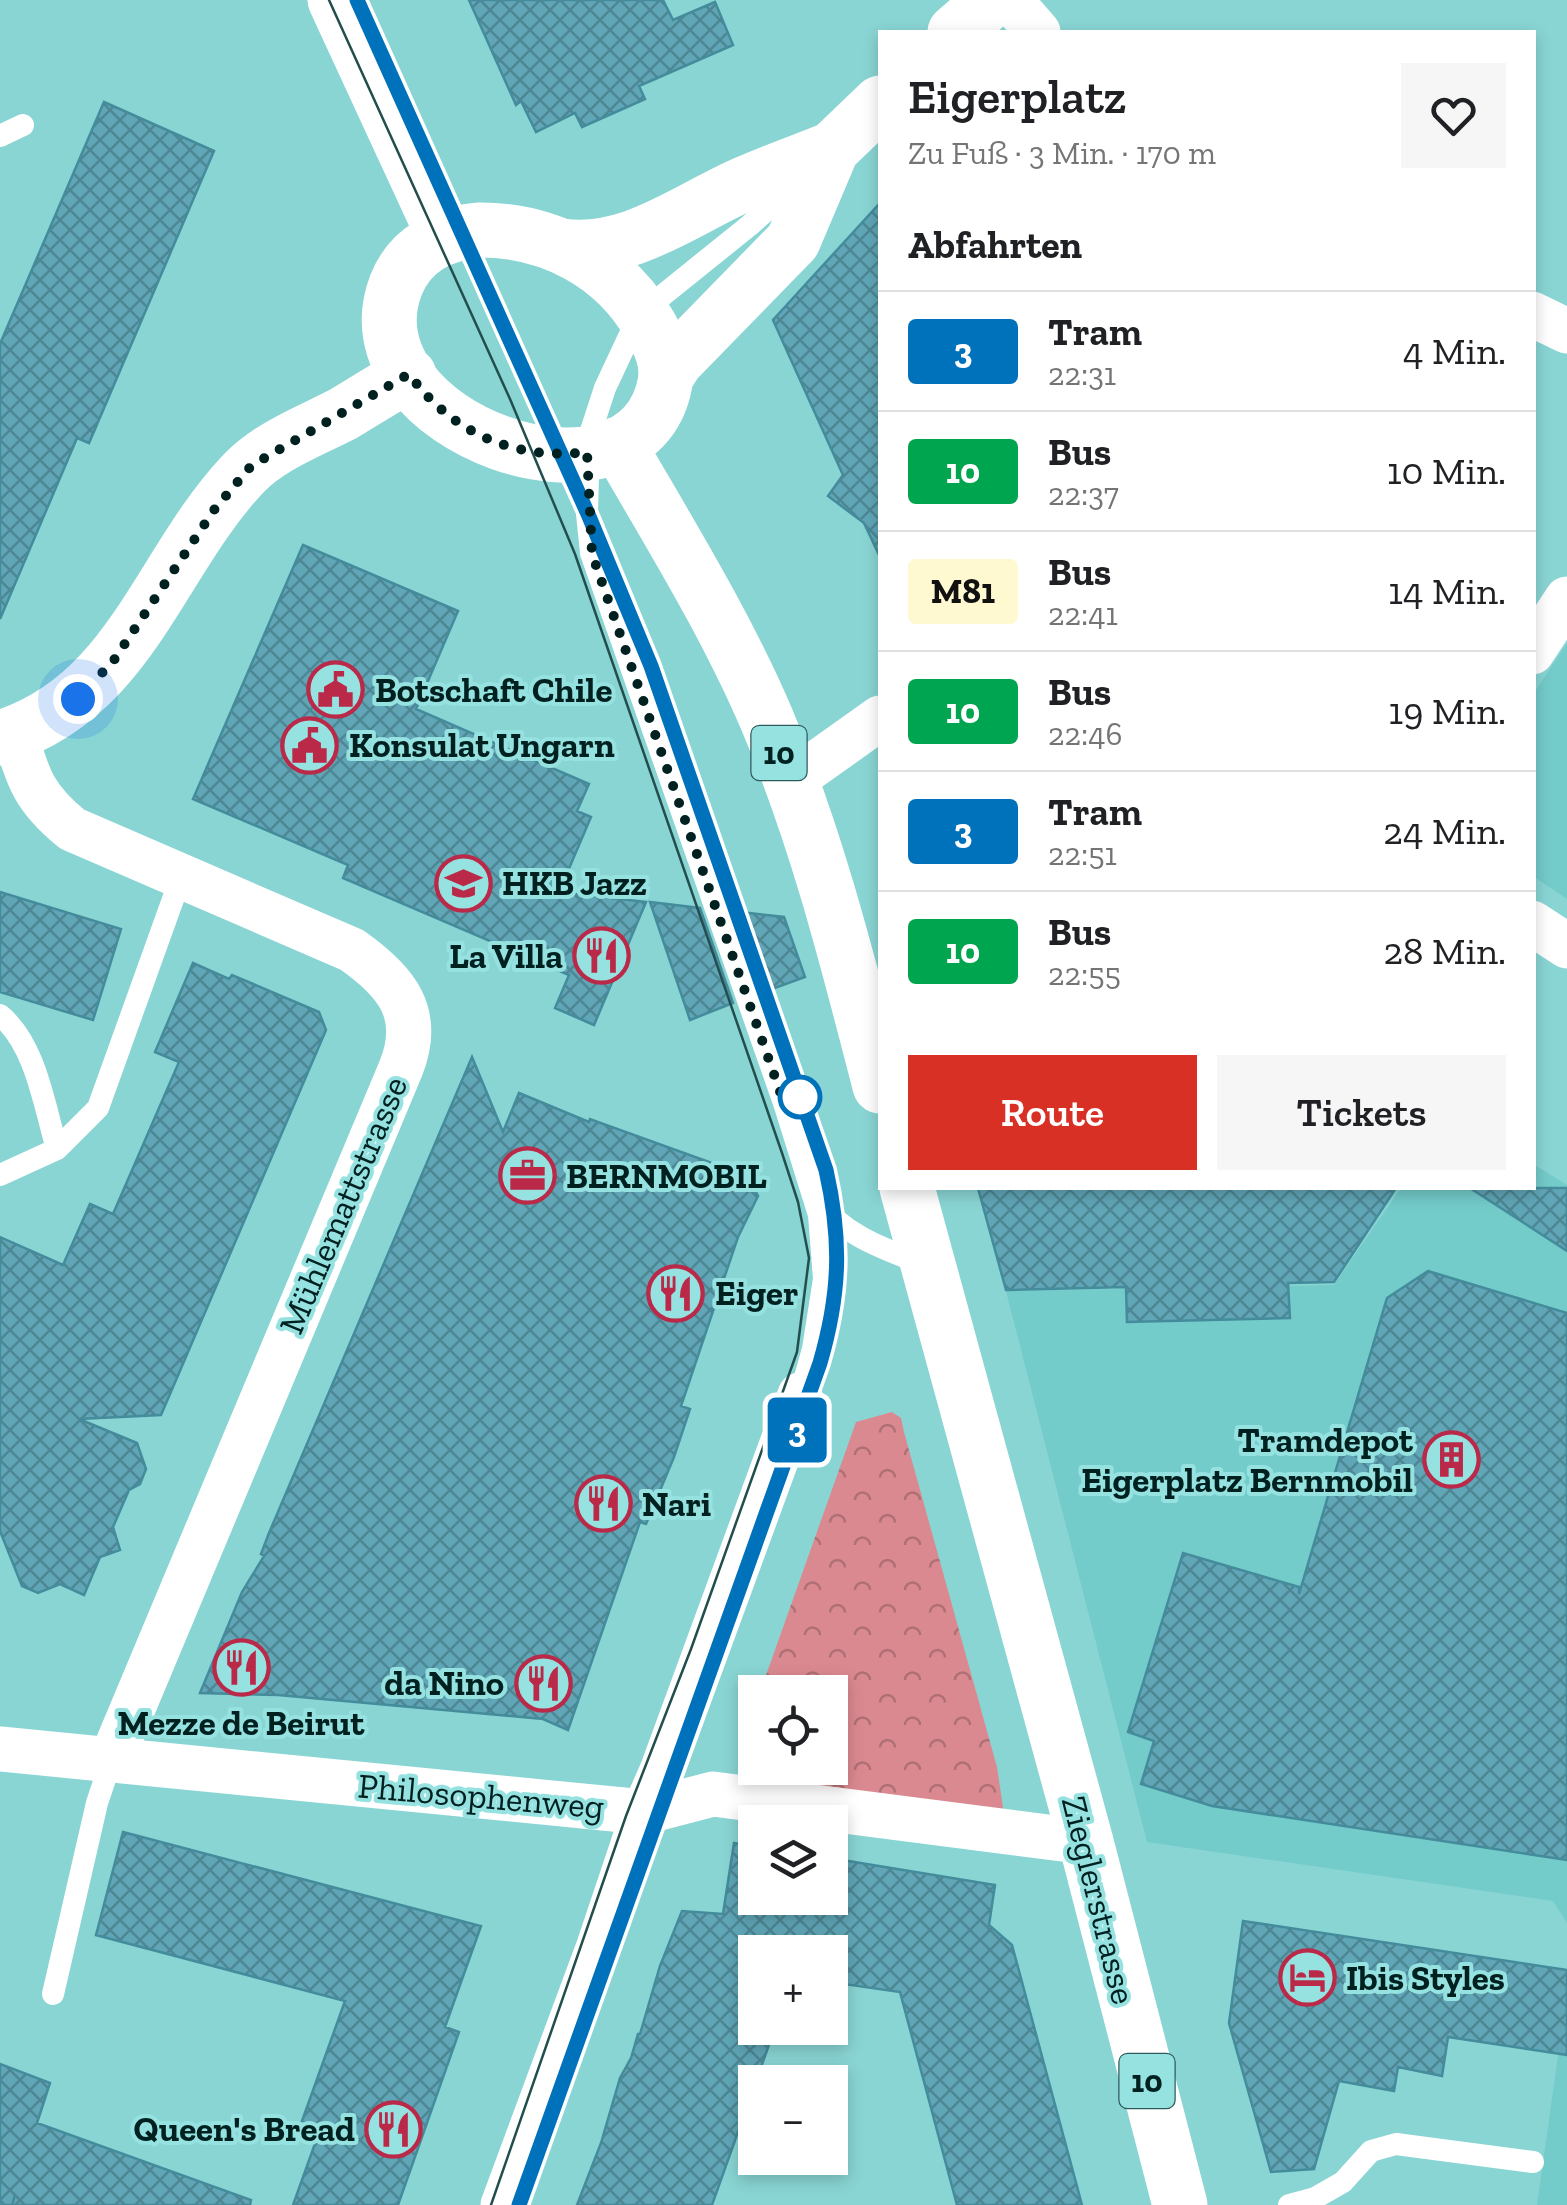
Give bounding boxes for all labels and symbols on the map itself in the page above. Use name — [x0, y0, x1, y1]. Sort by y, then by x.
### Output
public building icon: Botschaft Chile — [306, 660, 366, 720]
place label: Botschaft Chile — [375, 669, 612, 711]
your location — [53, 674, 103, 724]
public building icon: Konsulat Ungarn — [280, 715, 340, 775]
place label: Konsulat Ungarn — [349, 724, 615, 766]
road number: 10 — [752, 726, 806, 780]
school or university icon: HKB Jazz — [433, 853, 493, 913]
place label: HKB Jazz — [502, 862, 647, 904]
restaurant icon: La Villa — [572, 926, 632, 986]
place label: La Villa — [449, 935, 563, 977]
street label: Mühlemattstrasse — [270, 1070, 416, 1340]
unlabelled marker — [779, 1076, 821, 1118]
office icon: BERNMOBIL — [497, 1146, 557, 1206]
place label: BERNMOBIL — [566, 1155, 767, 1197]
restaurant icon: Eiger — [646, 1263, 706, 1323]
place label: Eiger — [715, 1272, 798, 1314]
line badge: 3 — [764, 1398, 830, 1462]
place label: Tramdepot Eigerplatz Bernmobil — [1081, 1419, 1414, 1501]
building icon: Tramdepot Eigerplatz Bernmobil — [1422, 1430, 1482, 1490]
restaurant icon: Nari — [573, 1474, 633, 1534]
place label: Nari — [642, 1483, 711, 1525]
restaurant icon: Mezze de Beirut — [211, 1637, 271, 1697]
restaurant icon: da Nino — [513, 1653, 573, 1713]
place label: da Nino — [384, 1662, 504, 1704]
place label: Mezze de Beirut — [118, 1702, 366, 1744]
street label: Philosophenweg — [356, 1764, 606, 1828]
street label: Zieglerstrasse — [1053, 1792, 1145, 2008]
hotel icon: Ibis Styles — [1277, 1948, 1337, 2008]
place label: Ibis Styles — [1346, 1957, 1505, 1999]
road number: 10 — [1120, 2054, 1174, 2108]
restaurant icon: Queen's Bread — [364, 2099, 424, 2159]
place label: Queen's Bread — [134, 2108, 355, 2150]

